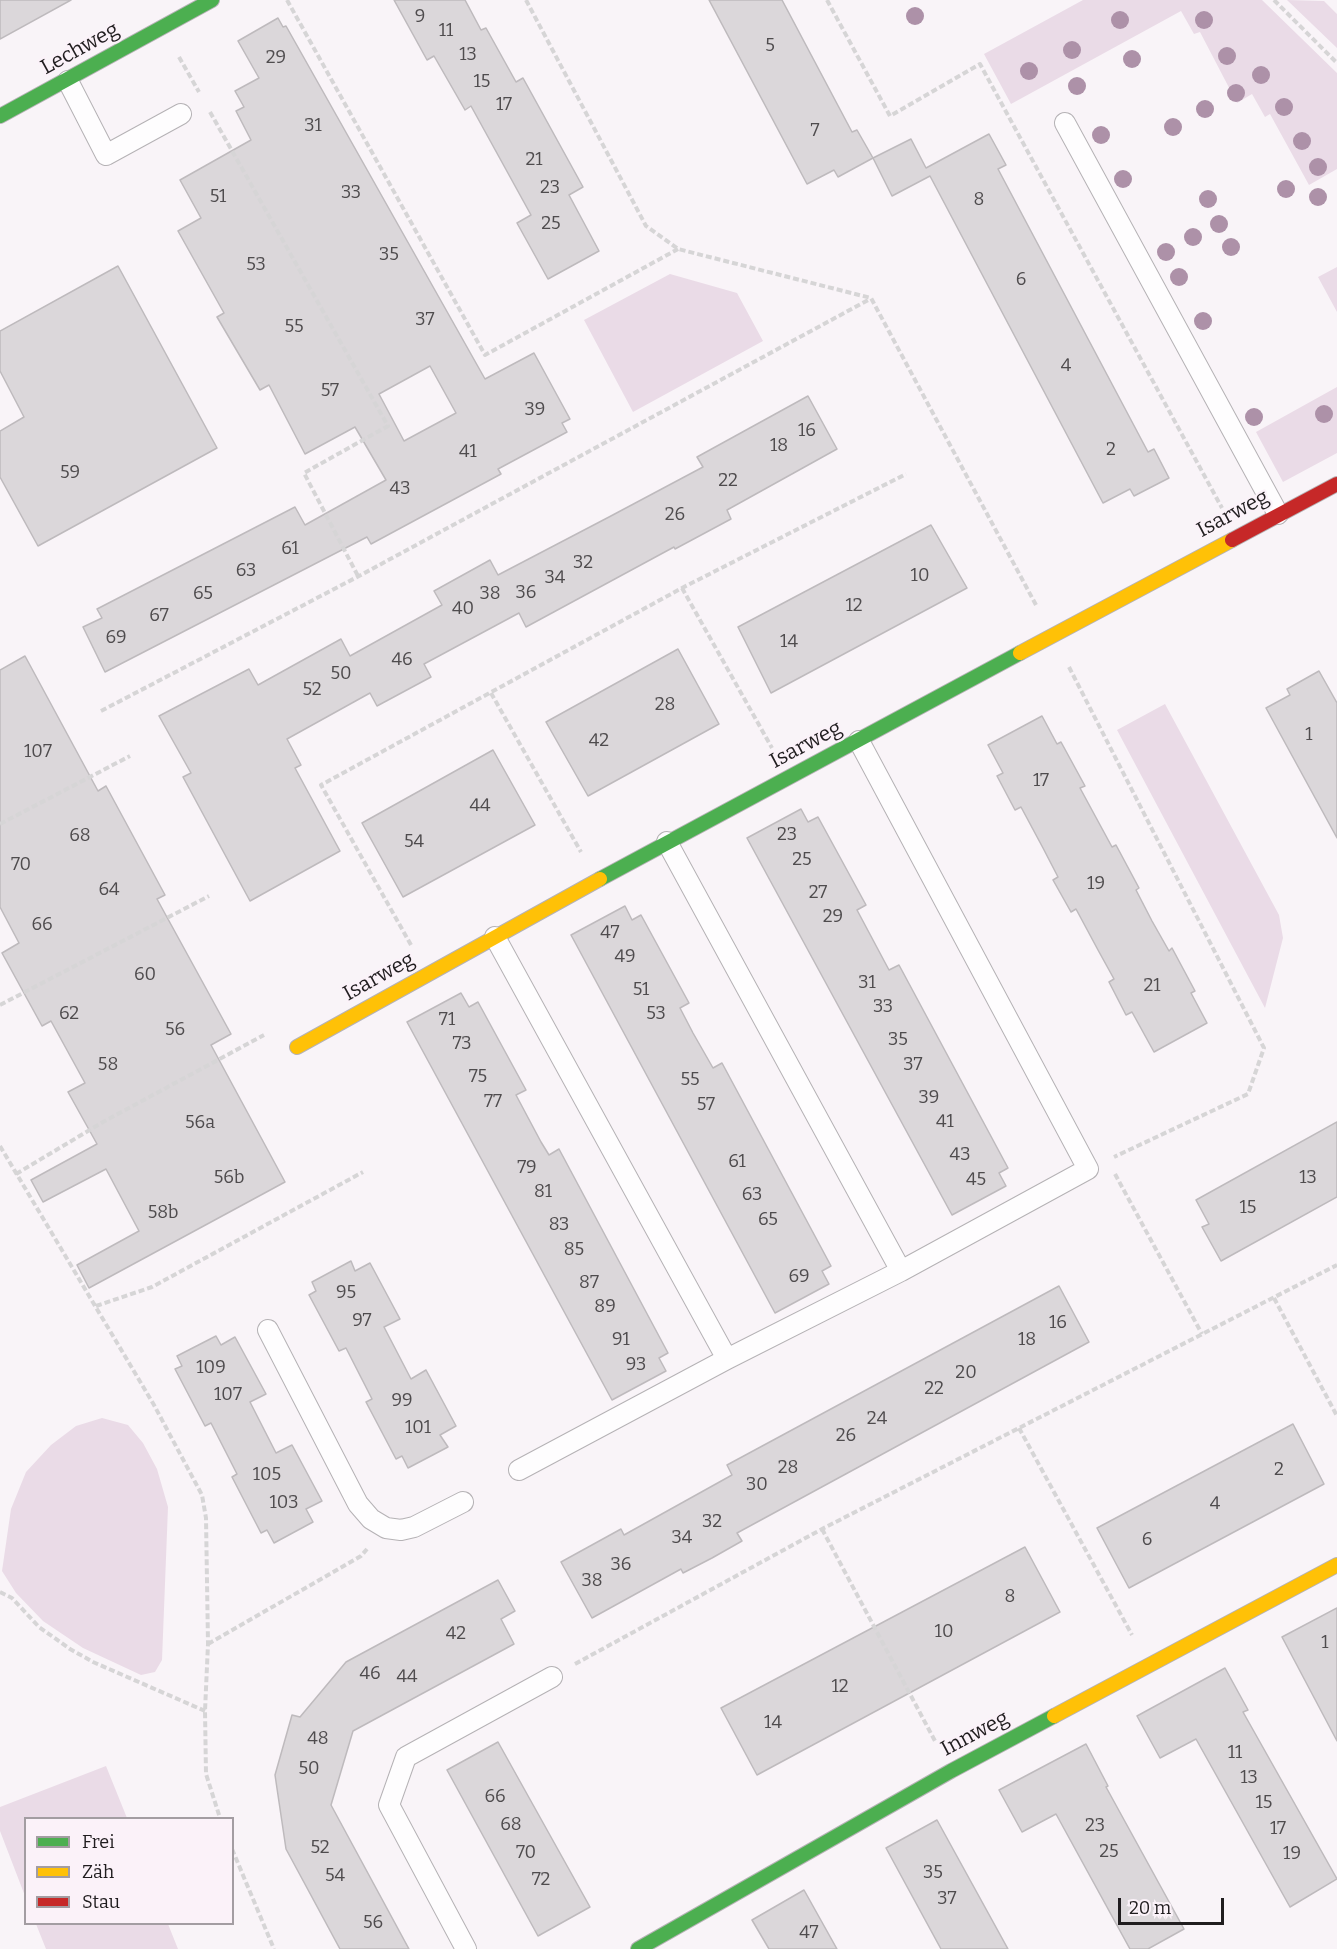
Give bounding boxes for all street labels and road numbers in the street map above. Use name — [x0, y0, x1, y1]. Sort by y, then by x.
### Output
street label: Lechweg — [37, 17, 123, 81]
street label: Isarweg — [1193, 485, 1273, 543]
street label: Isarweg — [766, 716, 846, 774]
street label: Isarweg — [339, 947, 419, 1007]
street label: Innweg — [937, 1706, 1013, 1762]

